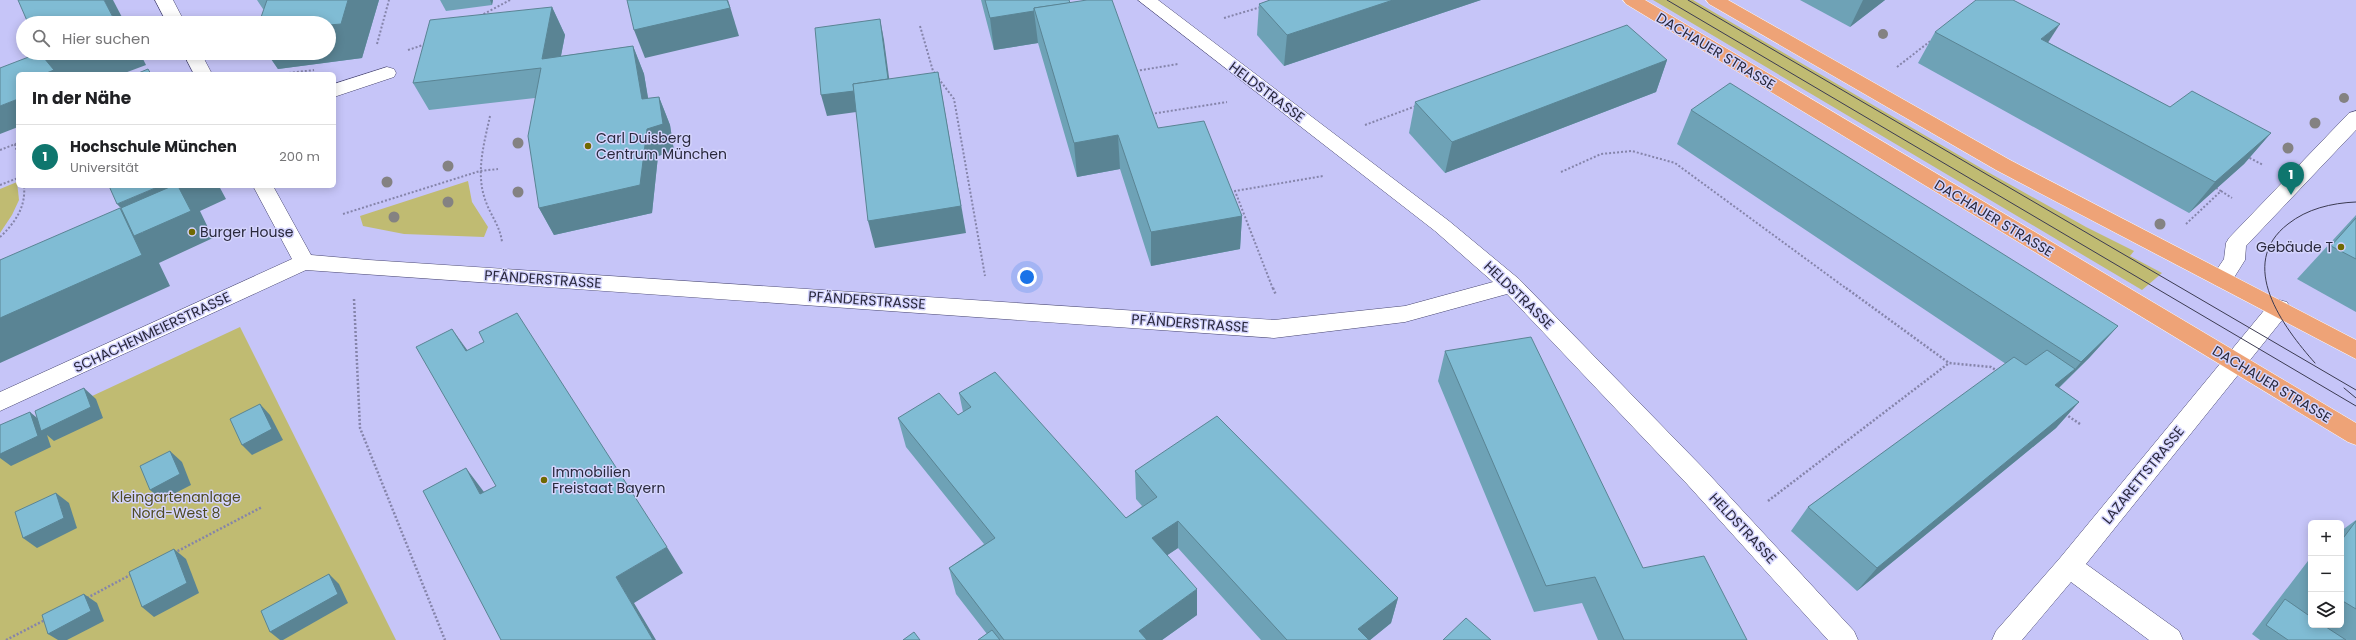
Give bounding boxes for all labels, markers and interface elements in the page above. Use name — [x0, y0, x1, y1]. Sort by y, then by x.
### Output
street label: DACHAUER STRASSE — [1653, 8, 1779, 94]
search box — [16, 16, 336, 60]
icon: search — [30, 27, 52, 49]
text: Hier suchen — [62, 28, 150, 49]
street label: HELDSTRASSE — [1225, 57, 1309, 127]
text: In der Nähe — [32, 86, 131, 110]
place label: Carl Duisberg Centrum München — [596, 128, 727, 164]
text: Hochschule München — [70, 136, 237, 157]
marker: Carl Duisberg Centrum München — [583, 141, 593, 151]
text: 1 — [43, 147, 47, 166]
text: 200 m — [279, 147, 320, 166]
text: Universität — [70, 158, 139, 177]
pin: 1 — [2278, 162, 2304, 195]
street label: DACHAUER STRASSE — [1931, 175, 2057, 261]
place label: Burger House — [200, 222, 294, 242]
marker: Burger House — [187, 227, 197, 237]
place label: Gebäude T — [2256, 237, 2333, 257]
marker: Gebäude T — [2336, 242, 2346, 252]
street label: HELDSTRASSE — [1480, 256, 1558, 334]
street label: PFÄNDERSTRASSE — [484, 265, 602, 293]
your location — [1017, 267, 1037, 287]
street label: PFÄNDERSTRASSE — [808, 286, 926, 314]
street label: SCHACHENMEIERSTRASSE — [70, 287, 234, 377]
street label: PFÄNDERSTRASSE — [1131, 309, 1249, 337]
street label: DACHAUER STRASSE — [2209, 341, 2335, 427]
street label: LAZARETTSTRASSE — [2097, 422, 2189, 528]
place label: Immobilien Freistaat Bayern — [552, 462, 665, 498]
marker: Immobilien Freistaat Bayern — [539, 475, 549, 485]
park label: Kleingartenanlage Nord-West 8 — [111, 487, 241, 523]
street label: HELDSTRASSE — [1705, 488, 1781, 568]
map controls — [2308, 520, 2344, 628]
button: + — [2308, 520, 2344, 556]
button: − — [2308, 556, 2344, 592]
button: layers — [2308, 592, 2344, 628]

